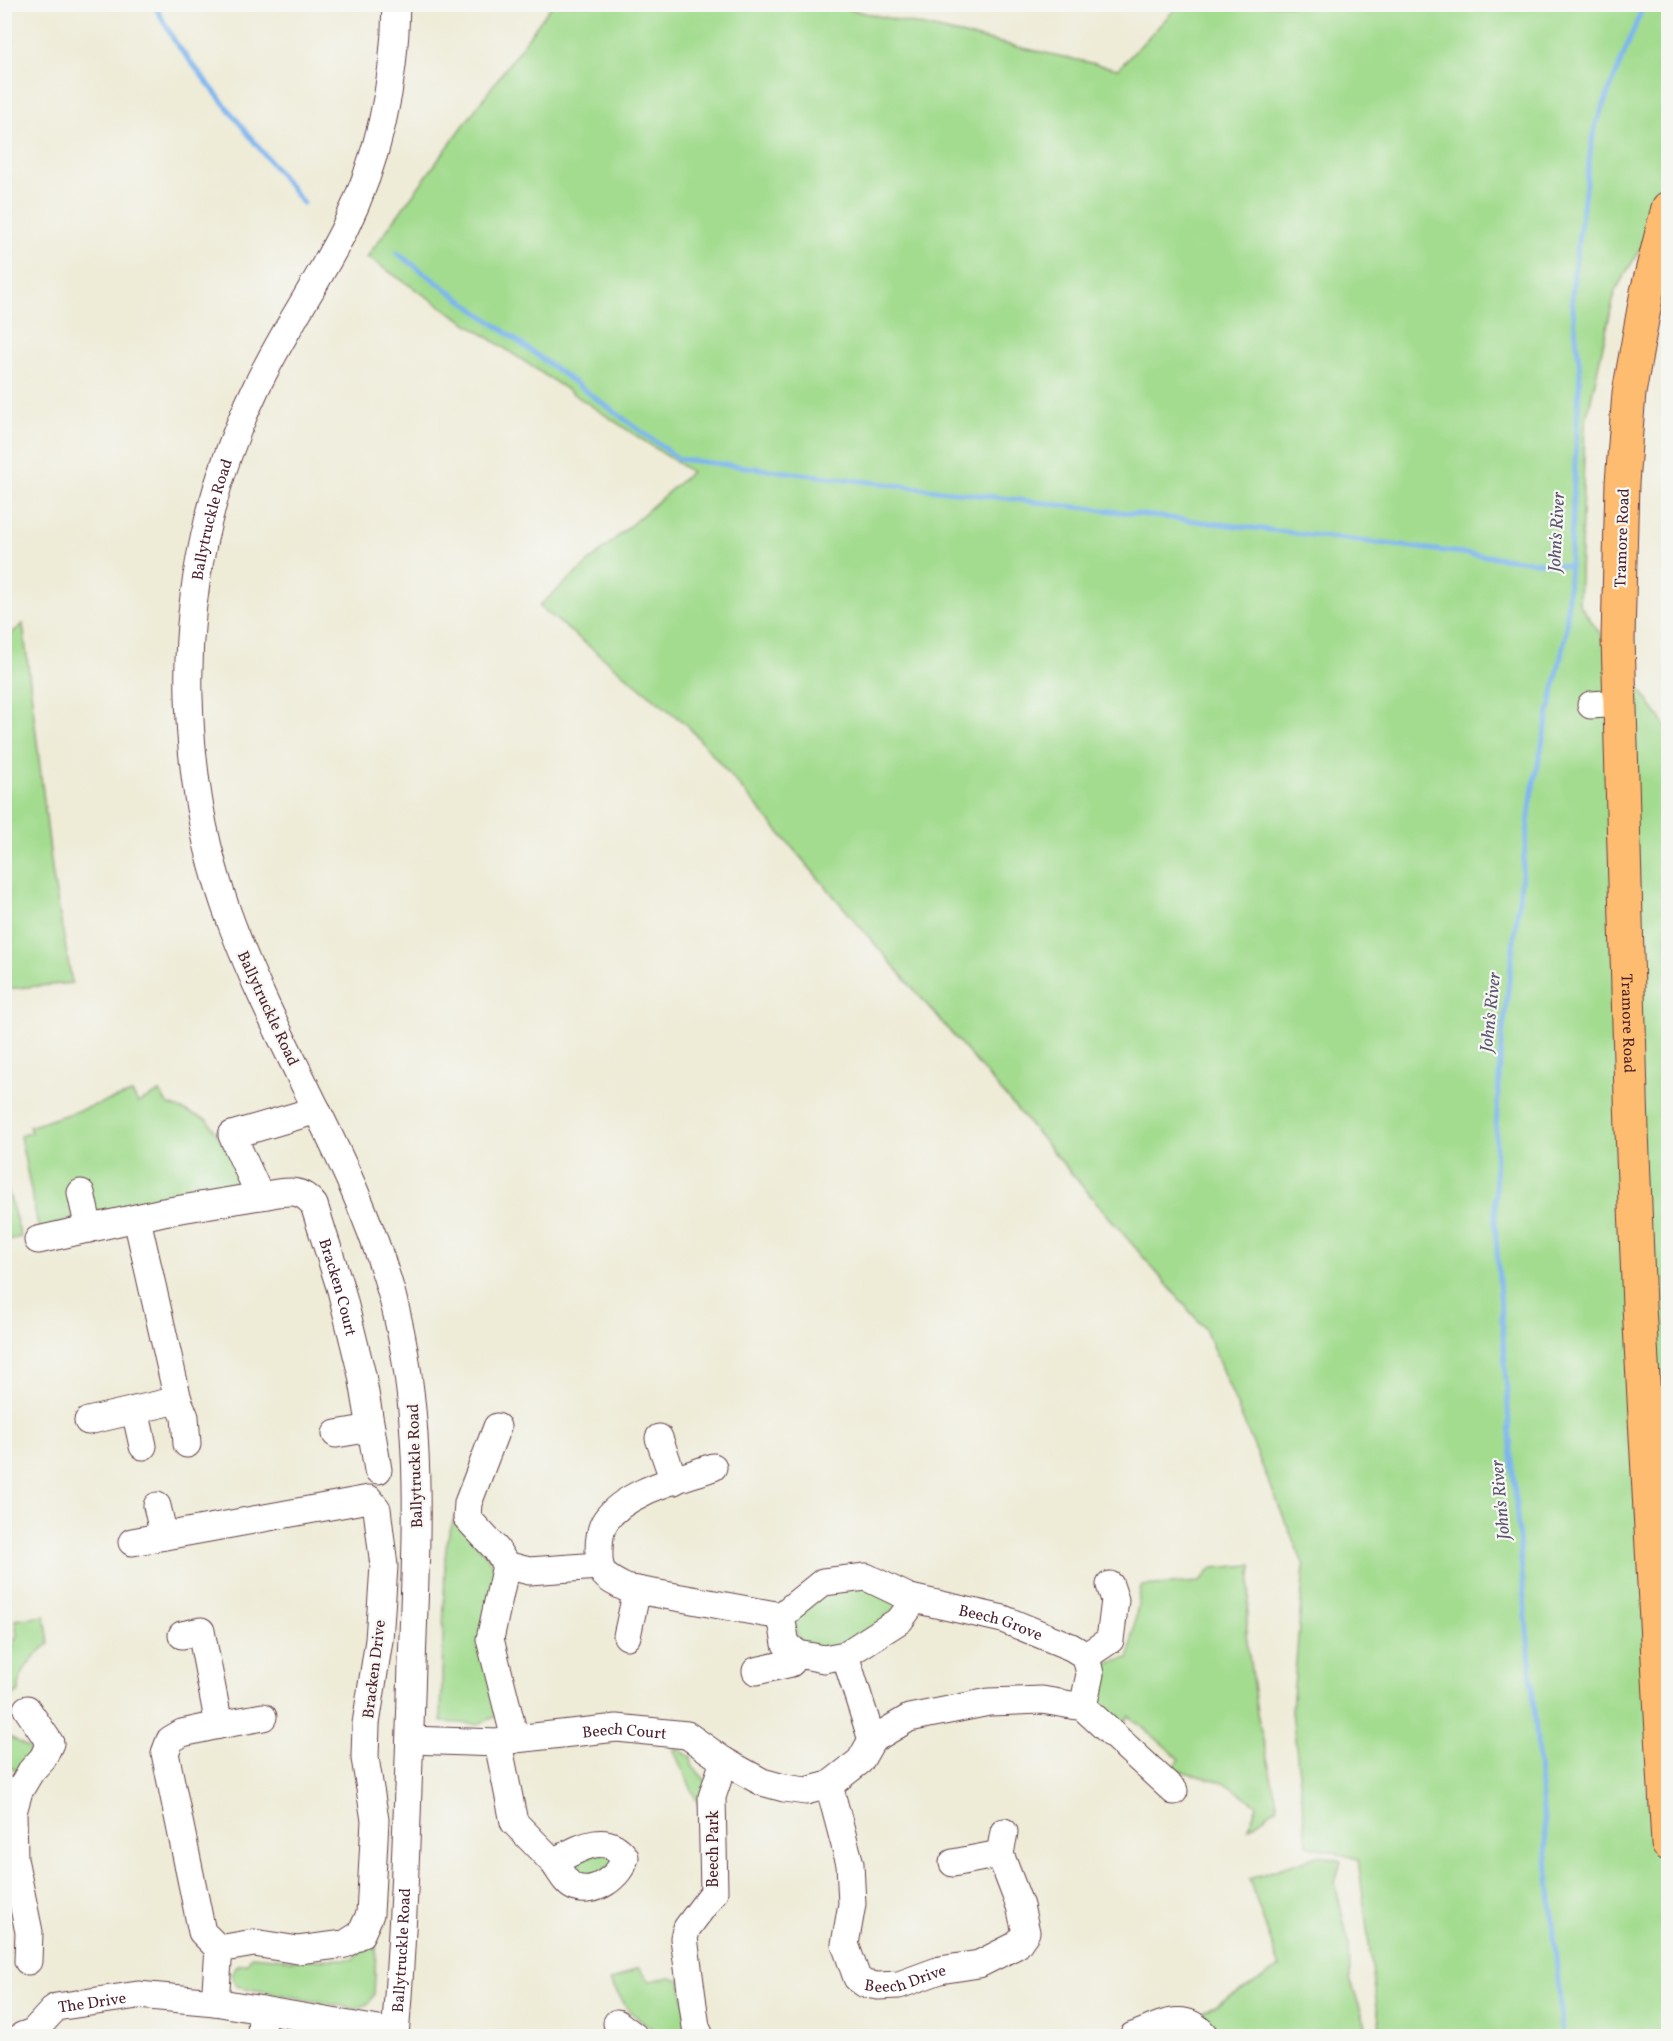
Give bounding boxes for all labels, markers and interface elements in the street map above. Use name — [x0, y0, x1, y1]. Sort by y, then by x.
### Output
street label: Ballytruckle Road — [187, 456, 239, 582]
street label: Tramore Road — [1610, 488, 1636, 588]
water label: John's River — [1543, 491, 1572, 575]
street label: Ballytruckle Road — [231, 948, 304, 1070]
water label: John's River — [1475, 971, 1508, 1055]
street label: Tramore Road — [1615, 973, 1639, 1074]
street label: Bracken Court — [312, 1236, 361, 1339]
street label: Ballytruckle Road — [403, 1403, 429, 1529]
water label: John's River — [1486, 1459, 1518, 1543]
street label: Beech Grove — [956, 1600, 1045, 1647]
street label: Bracken Drive — [358, 1619, 392, 1720]
street label: Beech Court — [581, 1719, 668, 1746]
street label: Beech Park — [703, 1810, 725, 1888]
street label: Ballytruckle Road — [388, 1887, 417, 2013]
street label: Beech Drive — [863, 1960, 948, 1999]
street label: The Drive — [57, 1988, 128, 2020]

